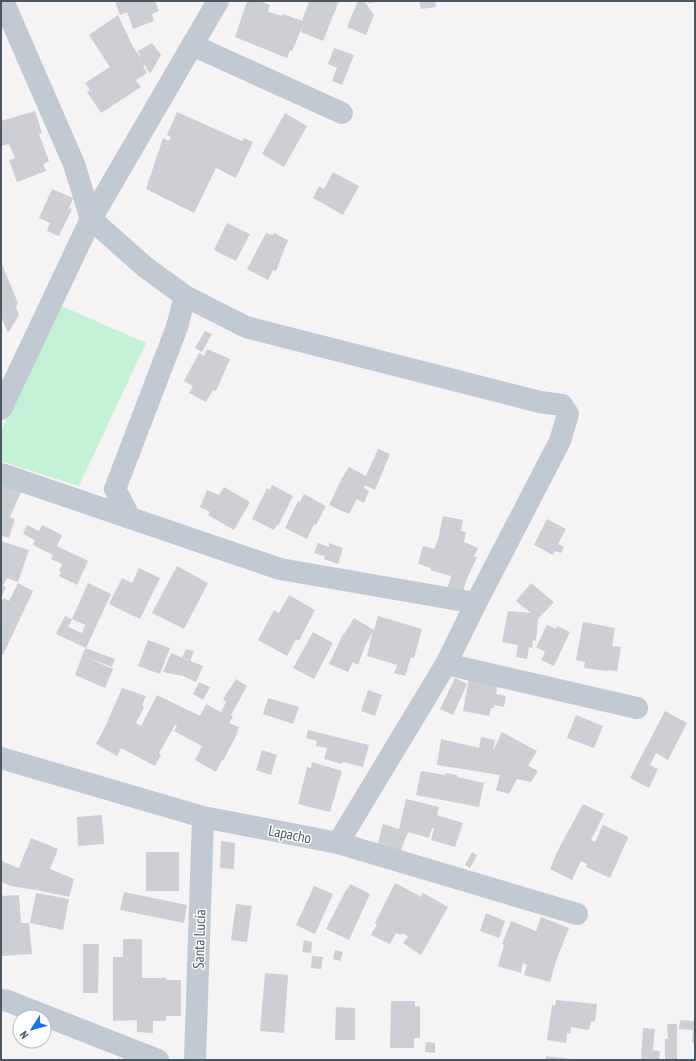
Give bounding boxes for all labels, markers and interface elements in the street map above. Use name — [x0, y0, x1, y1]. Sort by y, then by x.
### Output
street label: Lapacho — [267, 821, 313, 847]
street label: Santa Lucía — [188, 909, 210, 969]
north arrow — [12, 1009, 52, 1049]
text: N — [16, 1028, 31, 1041]

